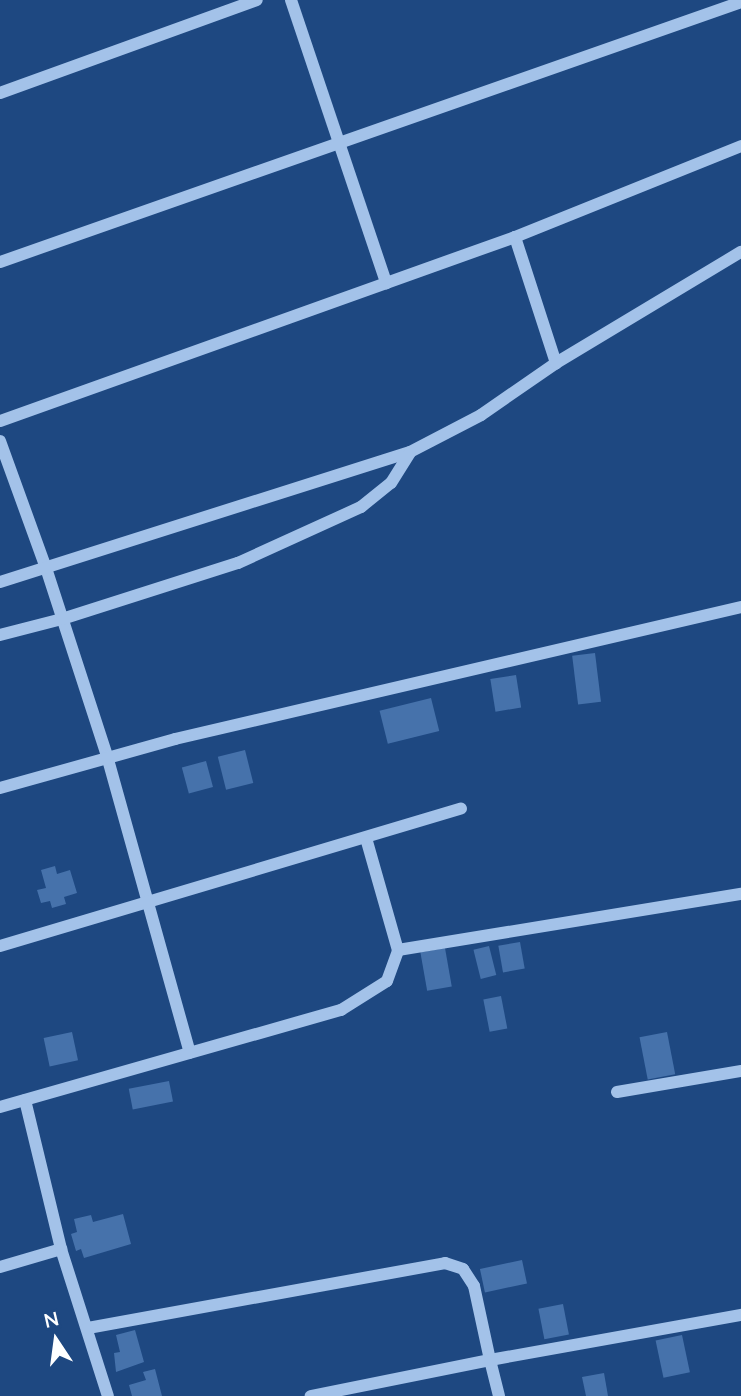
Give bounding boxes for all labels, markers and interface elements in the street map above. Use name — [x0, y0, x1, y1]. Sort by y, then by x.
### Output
north arrow — [21, 1305, 91, 1375]
text: N — [41, 1306, 61, 1332]

